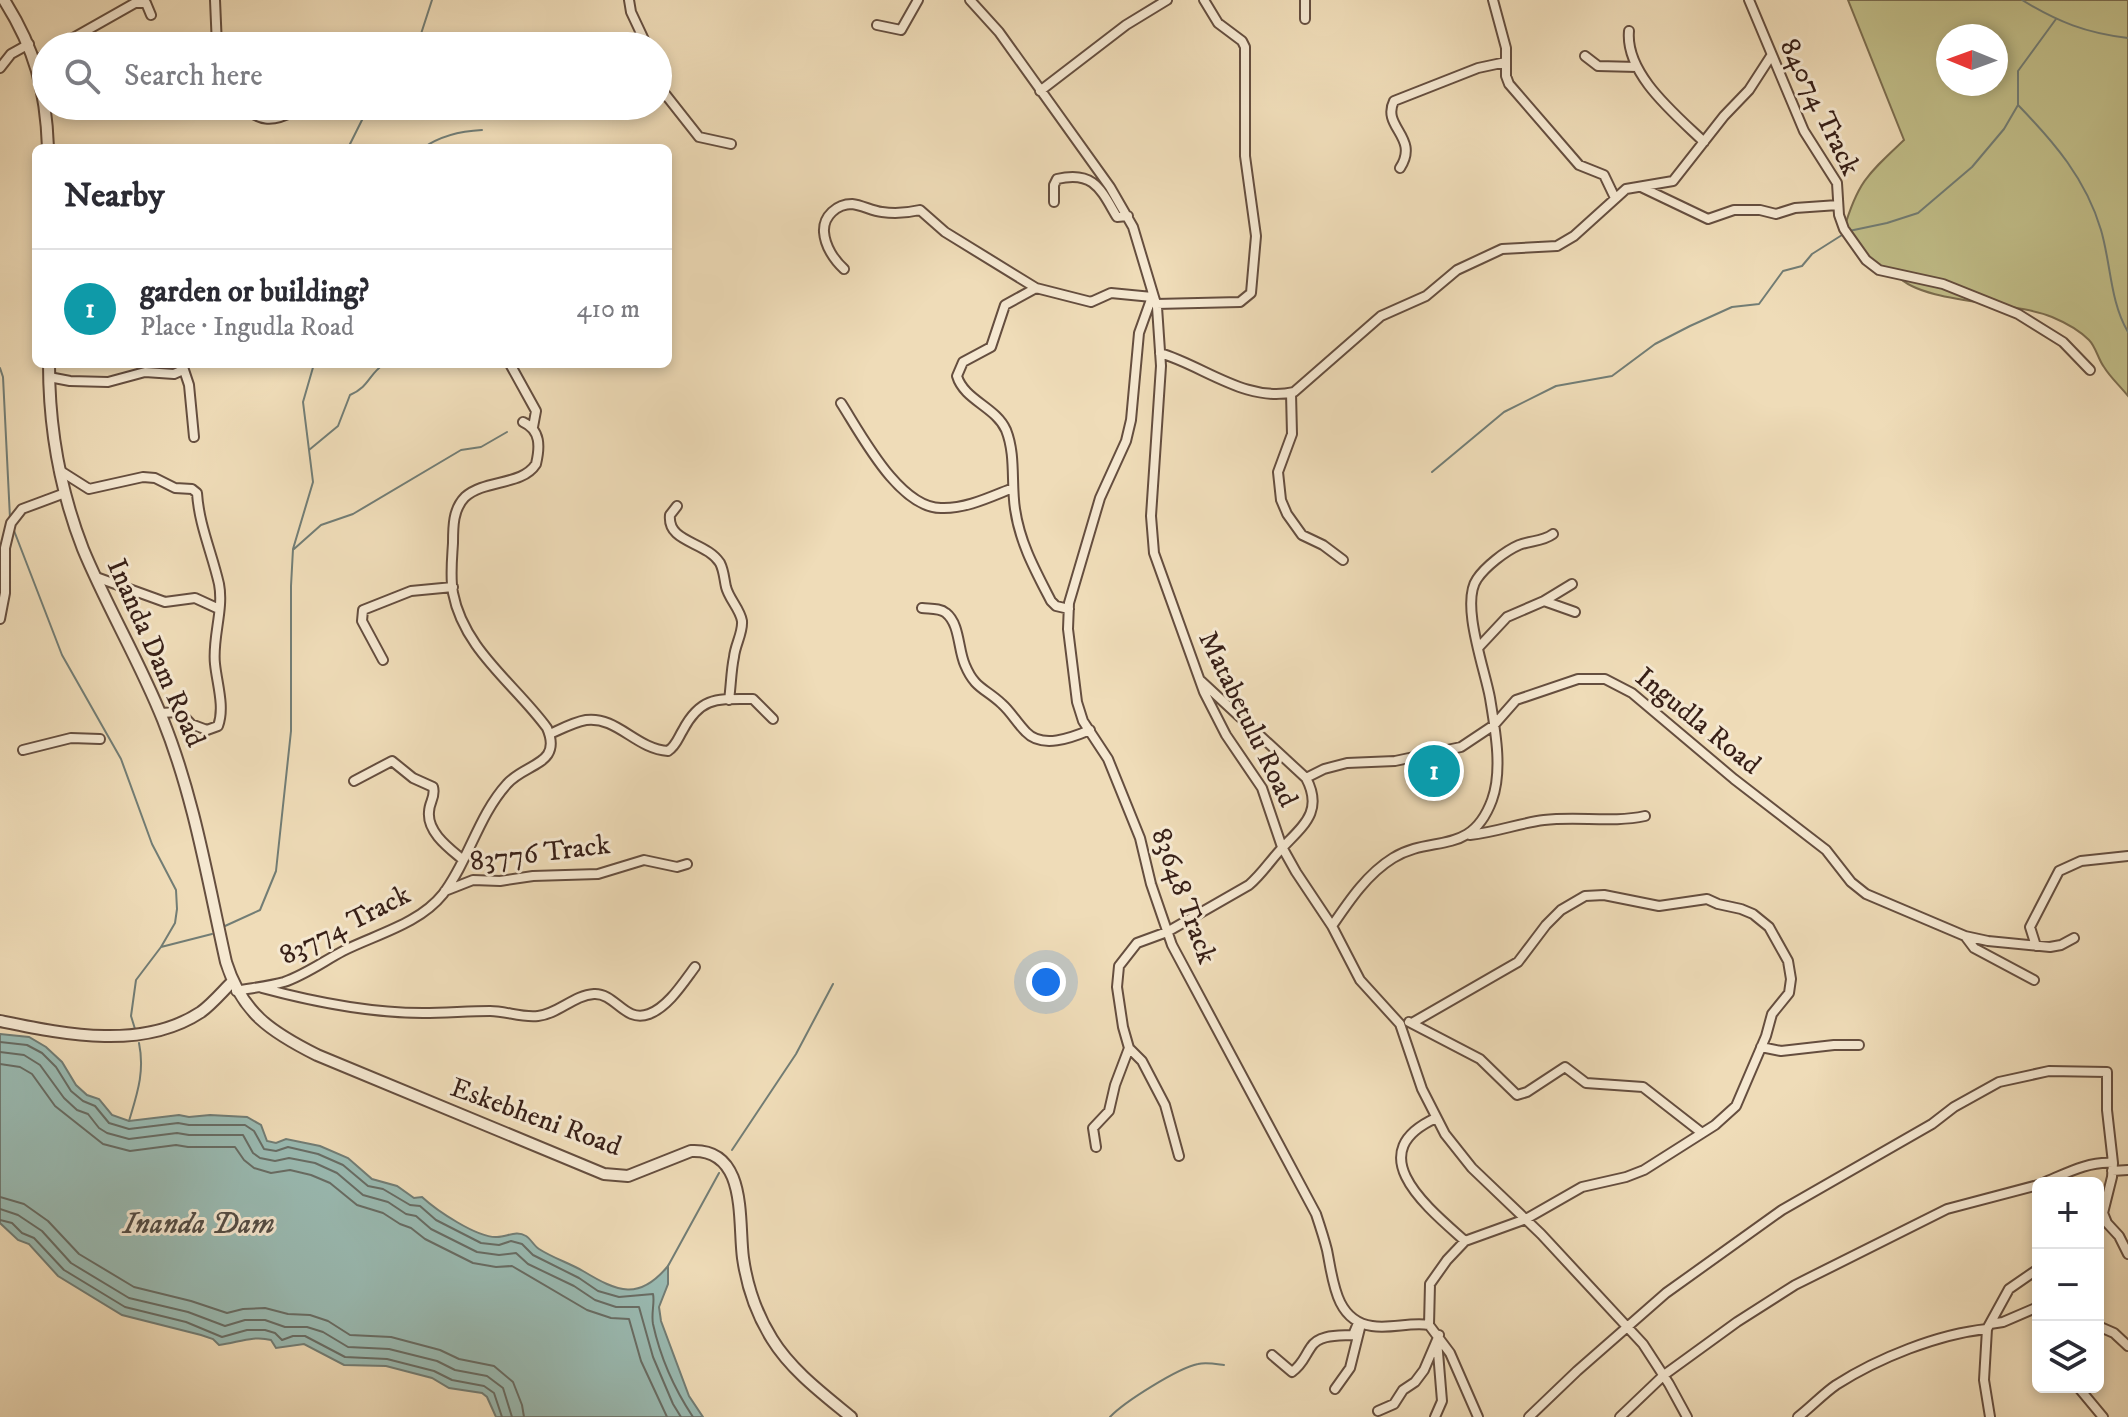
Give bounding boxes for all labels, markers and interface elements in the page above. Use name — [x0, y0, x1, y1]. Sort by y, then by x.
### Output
north arrow — [1936, 24, 2008, 96]
search box — [32, 32, 672, 120]
street label: 84074 Track — [1772, 33, 1868, 181]
icon: search — [60, 54, 104, 98]
text: Search here — [124, 58, 263, 95]
text: Nearby — [64, 175, 165, 217]
text: garden or building? — [140, 274, 369, 311]
text: 1 — [85, 293, 95, 326]
text: 410 m — [576, 293, 640, 326]
text: Place · Ingudla Road — [140, 311, 354, 344]
street label: Inanda Dam Road — [99, 553, 213, 753]
street label: Matabetulu Road — [1190, 625, 1306, 813]
street label: Ingudla Road — [1628, 660, 1768, 782]
pin: 1 — [1408, 741, 1460, 801]
street label: 83648 Track — [1143, 823, 1225, 969]
street label: 83776 Track — [468, 827, 612, 879]
street label: 83774 Track — [274, 877, 416, 973]
your location — [1026, 962, 1066, 1002]
street label: Eskebheni Road — [446, 1070, 626, 1164]
map controls — [2032, 1177, 2104, 1393]
button: + — [2032, 1177, 2104, 1249]
water label: Inanda Dam — [121, 1206, 275, 1243]
button: − — [2032, 1249, 2104, 1321]
button: layers — [2032, 1321, 2104, 1393]

